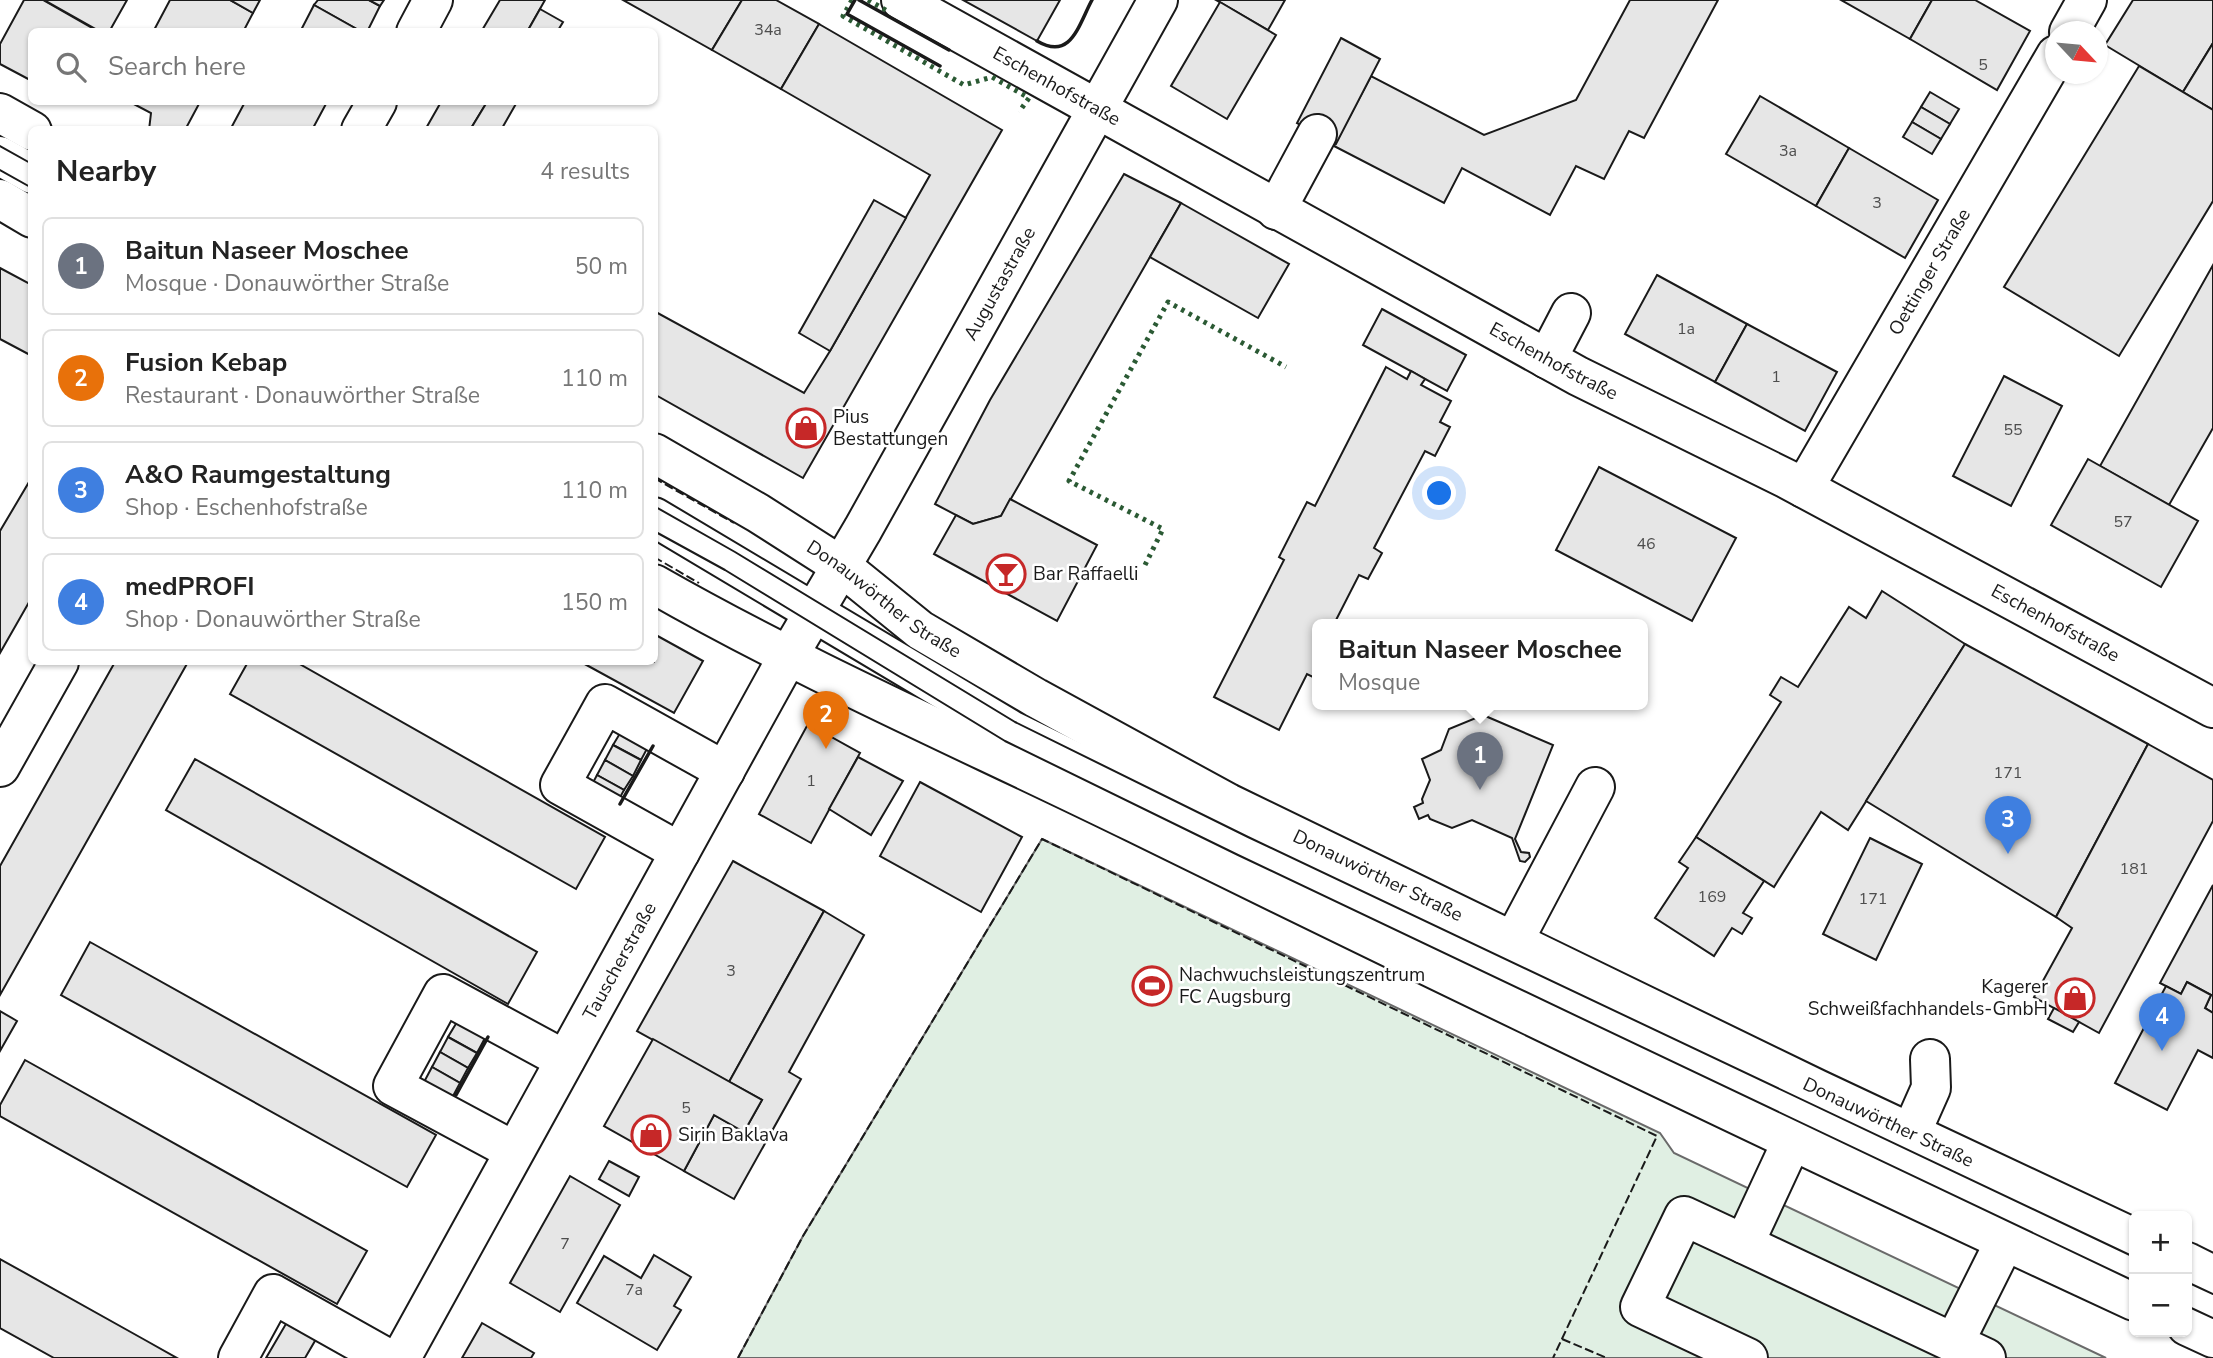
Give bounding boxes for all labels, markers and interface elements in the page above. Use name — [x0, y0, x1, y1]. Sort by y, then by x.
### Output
house number: 34a — [754, 19, 782, 41]
north arrow — [2045, 21, 2108, 84]
search box — [28, 28, 658, 105]
street label: Eschenhofstraße — [988, 40, 1125, 132]
icon: search — [52, 48, 90, 86]
text: Search here — [108, 49, 246, 84]
house number: 5 — [1978, 54, 1988, 76]
house number: 3a — [1779, 140, 1797, 162]
text: Nearby — [56, 151, 156, 192]
text: 4 results — [540, 156, 630, 187]
house number: 3 — [1872, 192, 1882, 214]
street label: Oettinger Straße — [1883, 204, 1977, 340]
street label: Augustastraße — [958, 222, 1042, 345]
text: Baitun Naseer Moschee — [125, 233, 409, 268]
text: 1 — [74, 251, 88, 282]
text: 50 m — [575, 251, 628, 282]
text: Mosque · Donauwörther Straße — [125, 268, 449, 299]
street label: Eschenhofstraße — [1485, 316, 1622, 407]
house number: 1a — [1677, 318, 1695, 340]
text: Fusion Kebap — [125, 345, 287, 380]
text: 2 — [74, 363, 88, 394]
text: 110 m — [561, 363, 628, 394]
house number: 1 — [1771, 366, 1781, 388]
text: Restaurant · Donauwörther Straße — [125, 380, 480, 411]
place label: Pius Bestattungen — [833, 404, 948, 452]
shop icon: Pius Bestattungen — [785, 407, 827, 449]
house number: 55 — [2003, 419, 2023, 441]
text: A&O Raumgestaltung — [125, 457, 391, 492]
text: 3 — [74, 475, 88, 506]
text: 110 m — [561, 475, 628, 506]
your location — [1422, 476, 1456, 510]
text: Shop · Eschenhofstraße — [125, 492, 368, 523]
house number: 57 — [2113, 511, 2133, 533]
house number: 46 — [1636, 533, 1656, 555]
street label: Donauwörther Straße — [801, 534, 966, 664]
bar icon: Bar Raffaelli — [985, 553, 1027, 595]
place label: Bar Raffaelli — [1033, 561, 1138, 587]
text: medPROFI — [125, 569, 254, 604]
street label: Eschenhofstraße — [1986, 578, 2124, 668]
text: 4 — [74, 587, 88, 618]
text: 150 m — [561, 587, 628, 618]
text: Shop · Donauwörther Straße — [125, 604, 421, 635]
popup — [1312, 619, 1648, 710]
text: Baitun Naseer Moschee — [1338, 632, 1622, 667]
text: Mosque — [1338, 667, 1420, 698]
pin: 2 — [803, 691, 849, 749]
pin: 1 — [1457, 732, 1503, 790]
house number: 171 — [1994, 762, 2022, 784]
house number: 1 — [806, 770, 816, 792]
pin: 3 — [1985, 796, 2031, 854]
street label: Donauwörther Straße — [1288, 823, 1467, 928]
house number: 181 — [2120, 858, 2148, 880]
house number: 169 — [1698, 886, 1726, 908]
house number: 171 — [1859, 888, 1887, 910]
street label: Tauscherstraße — [577, 898, 663, 1025]
house number: 3 — [726, 960, 736, 982]
place label: Nachwuchsleistungszentrum FC Augsburg — [1179, 962, 1425, 1010]
sports icon: Nachwuchsleistungszentrum FC Augsburg — [1131, 965, 1173, 1007]
place label: Kagerer Schweißfachhandels-GmbH — [1808, 974, 2048, 1022]
shop icon: Kagerer Schweißfachhandels-GmbH — [2054, 977, 2096, 1019]
pin: 4 — [2139, 993, 2185, 1051]
street label: Donauwörther Straße — [1798, 1071, 1978, 1174]
house number: 5 — [681, 1097, 691, 1119]
shop icon: Sirin Baklava — [630, 1114, 672, 1156]
place label: Sirin Baklava — [678, 1122, 789, 1148]
map controls — [2129, 1211, 2192, 1337]
button: + — [2129, 1211, 2192, 1274]
house number: 7 — [560, 1233, 570, 1255]
button: − — [2129, 1274, 2192, 1337]
house number: 7a — [625, 1279, 643, 1301]

